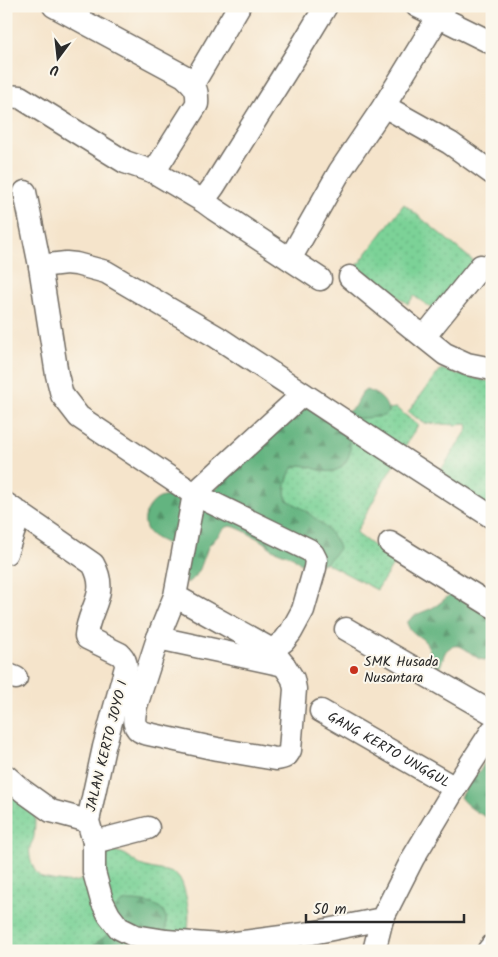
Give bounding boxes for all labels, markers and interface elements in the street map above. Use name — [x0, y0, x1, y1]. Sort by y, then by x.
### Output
north arrow — [32, 32, 82, 82]
text: U — [47, 58, 62, 81]
place label: SMK Husada Nusantara — [364, 651, 439, 689]
marker: SMK Husada Nusantara — [348, 664, 360, 676]
street label: JALAN KERTO JOYO I — [80, 678, 134, 814]
street label: GANG KERTO UNGGUL — [323, 706, 454, 794]
scale bar — [306, 892, 463, 924]
text: 50 m — [313, 898, 347, 922]

